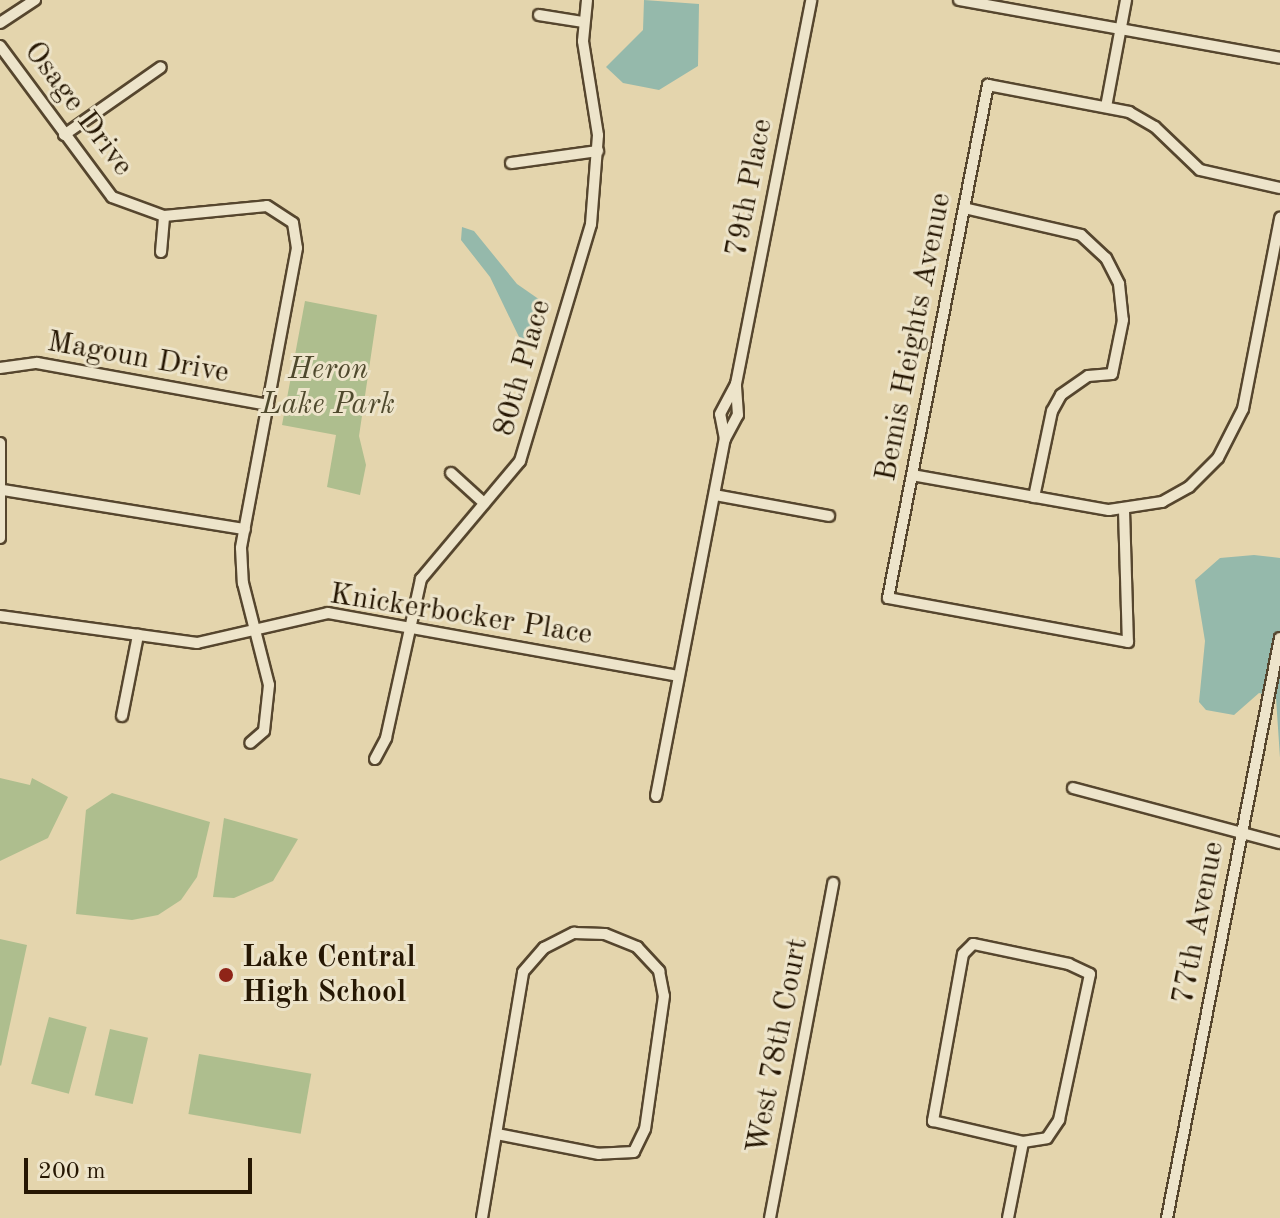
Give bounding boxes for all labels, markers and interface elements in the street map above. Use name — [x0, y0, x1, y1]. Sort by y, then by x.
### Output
street label: Osage Drive — [16, 35, 140, 183]
street label: 79th Place — [719, 116, 781, 260]
street label: Bemis Heights Avenue — [868, 190, 960, 484]
street label: 80th Place — [486, 296, 560, 440]
street label: Magoun Drive — [44, 324, 232, 392]
park label: Heron Lake Park — [261, 352, 395, 422]
street label: Knickerbocker Place — [327, 576, 595, 654]
street label: 77th Avenue — [1166, 838, 1232, 1008]
street label: West 78th Court — [739, 935, 817, 1157]
place label: Lake Central High School — [242, 940, 416, 1010]
marker: Lake Central High School — [217, 966, 235, 984]
scale bar — [28, 1142, 256, 1192]
text: 200 m — [38, 1160, 106, 1184]

